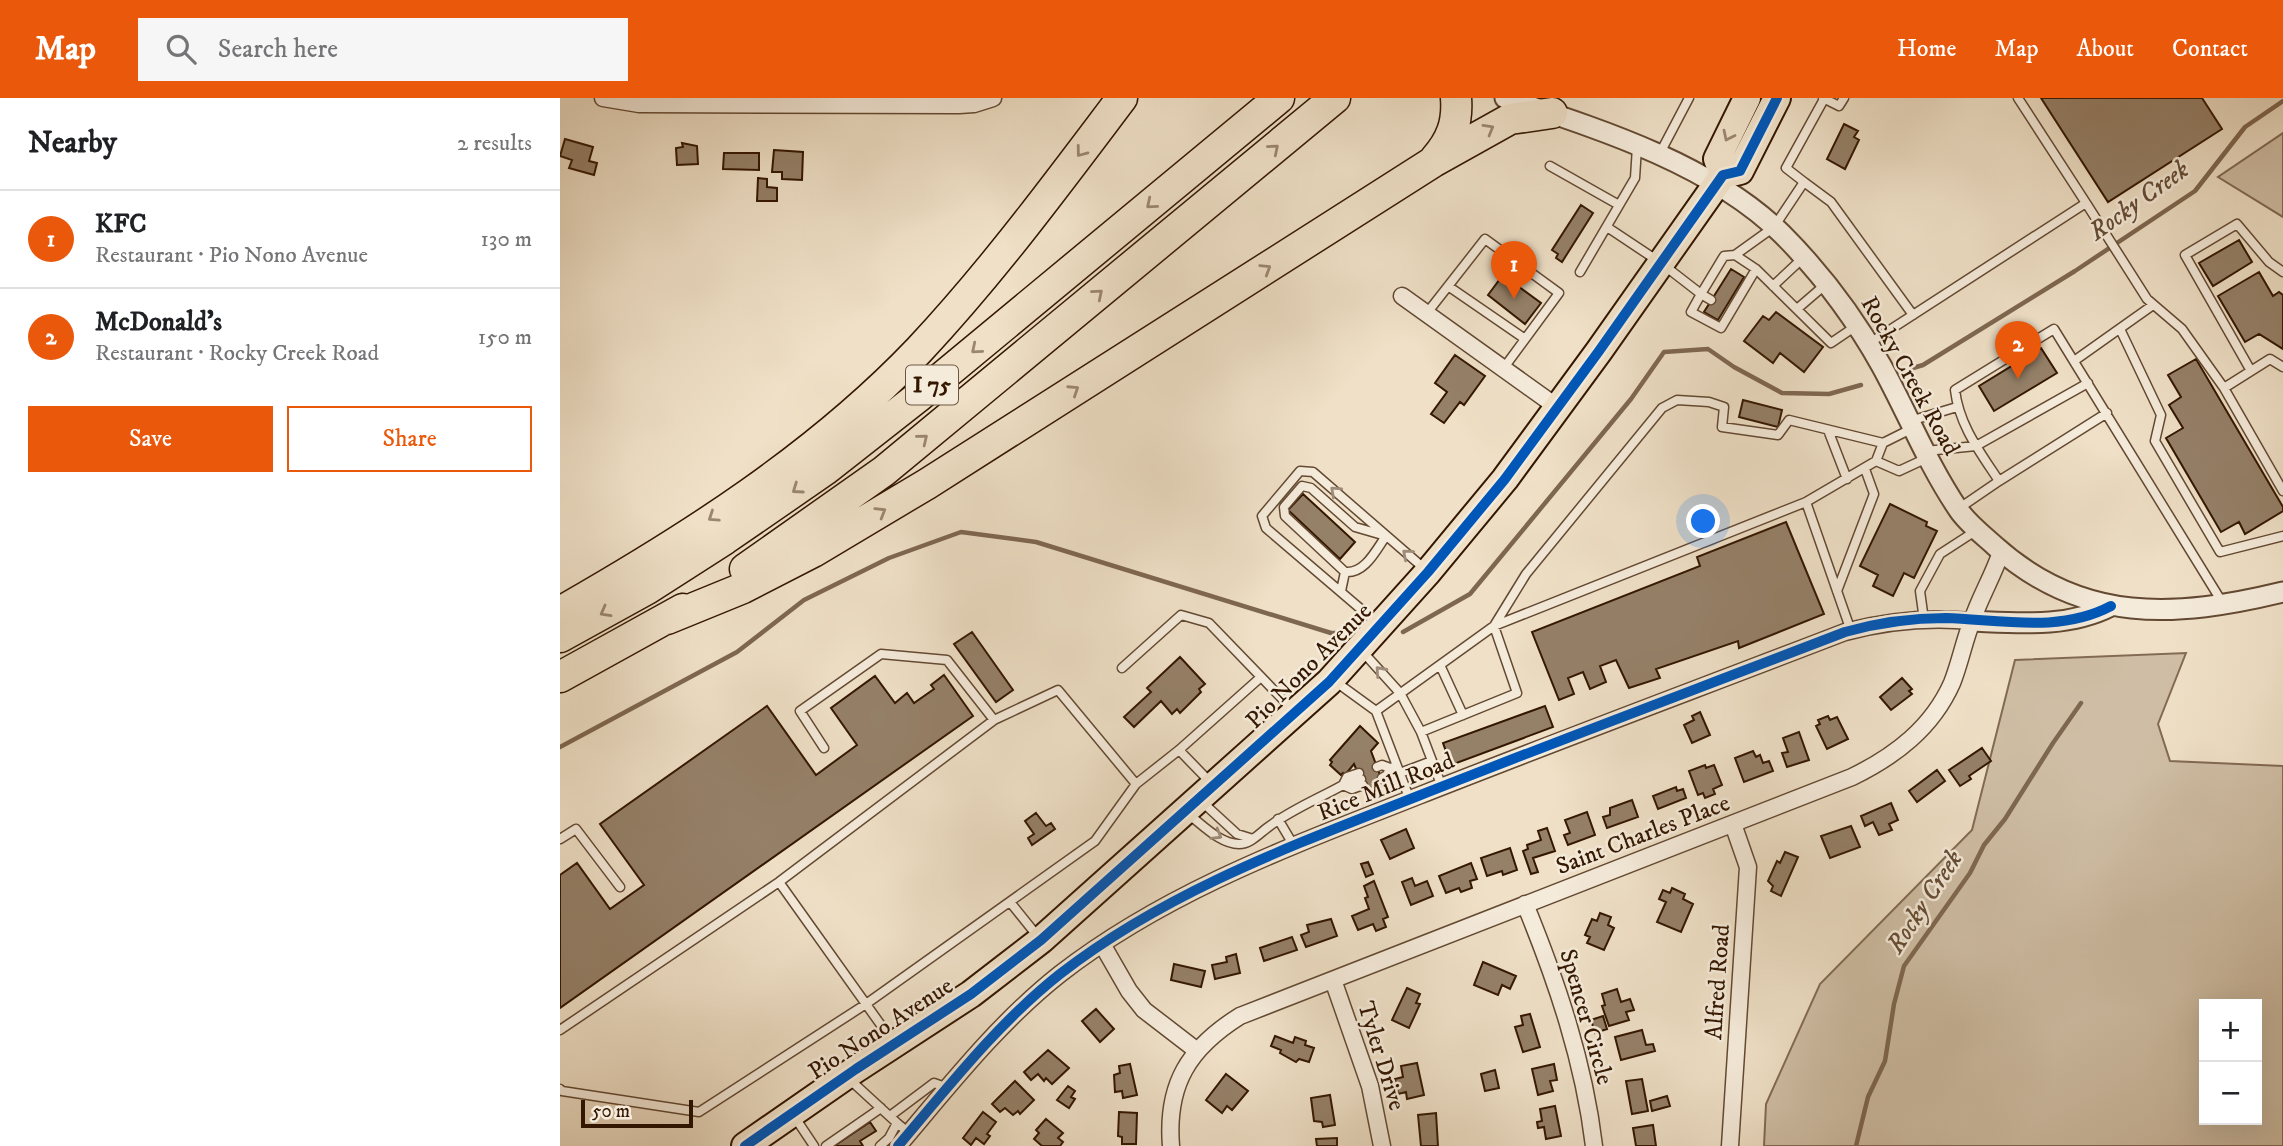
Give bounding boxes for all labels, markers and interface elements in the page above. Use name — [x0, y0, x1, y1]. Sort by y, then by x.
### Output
search box — [138, 18, 628, 81]
text: Map — [35, 29, 96, 70]
icon: search — [162, 30, 200, 68]
text: Search here — [218, 33, 338, 66]
text: Home — [1897, 34, 1956, 64]
text: Map — [1994, 34, 2039, 64]
text: About — [2077, 34, 2134, 64]
text: Contact — [2172, 34, 2248, 64]
one-way arrow — [1482, 124, 1495, 137]
text: Nearby — [28, 125, 117, 162]
text: 2 results — [457, 129, 532, 158]
one-way arrow — [1723, 129, 1737, 141]
one-way arrow — [1266, 144, 1278, 157]
one-way arrow — [1076, 145, 1089, 157]
water label: Rocky Creek — [2081, 153, 2196, 249]
one-way arrow — [1146, 196, 1159, 208]
text: KFC — [95, 208, 147, 241]
text: 1 — [47, 225, 55, 254]
text: 130 m — [480, 225, 532, 254]
text: Restaurant · Pio Nono Avenue — [95, 241, 368, 270]
pin: 1 — [1491, 241, 1537, 299]
one-way arrow — [1258, 264, 1271, 277]
one-way arrow — [1091, 289, 1103, 302]
street label: Rocky Creek Road — [1854, 291, 1966, 461]
text: McDonald's — [95, 306, 222, 339]
pin: 2 — [1995, 321, 2041, 379]
text: 2 — [45, 323, 57, 352]
text: 150 m — [478, 323, 532, 352]
text: Restaurant · Rocky Creek Road — [95, 339, 379, 368]
one-way arrow — [971, 341, 984, 353]
road number: I 75 — [906, 366, 958, 404]
one-way arrow — [1066, 386, 1079, 399]
button: Save — [28, 406, 273, 472]
button: Share — [287, 406, 532, 472]
one-way arrow — [916, 434, 928, 447]
one-way arrow — [792, 481, 805, 493]
one-way arrow — [1330, 487, 1343, 499]
your location — [1686, 504, 1720, 538]
one-way arrow — [874, 507, 887, 520]
one-way arrow — [708, 509, 721, 522]
one-way arrow — [1403, 550, 1416, 562]
street label: Pio Nono Avenue — [1240, 597, 1378, 735]
one-way arrow — [600, 604, 612, 617]
one-way arrow — [1376, 666, 1388, 679]
street label: Rice Mill Road — [1313, 746, 1459, 828]
street label: Saint Charles Place — [1552, 788, 1734, 882]
one-way arrow — [1210, 827, 1223, 840]
water label: Rocky Creek — [1879, 844, 1971, 961]
street label: Alfred Road — [1699, 923, 1737, 1041]
street label: Spencer Circle — [1552, 946, 1620, 1088]
street label: Pio Nono Avenue — [803, 971, 959, 1087]
street label: Tyler Drive — [1350, 998, 1412, 1114]
map controls — [2199, 999, 2262, 1125]
button: + — [2199, 999, 2262, 1062]
button: − — [2199, 1062, 2262, 1125]
scale bar — [581, 1097, 693, 1129]
text: 50 m — [592, 1100, 630, 1123]

